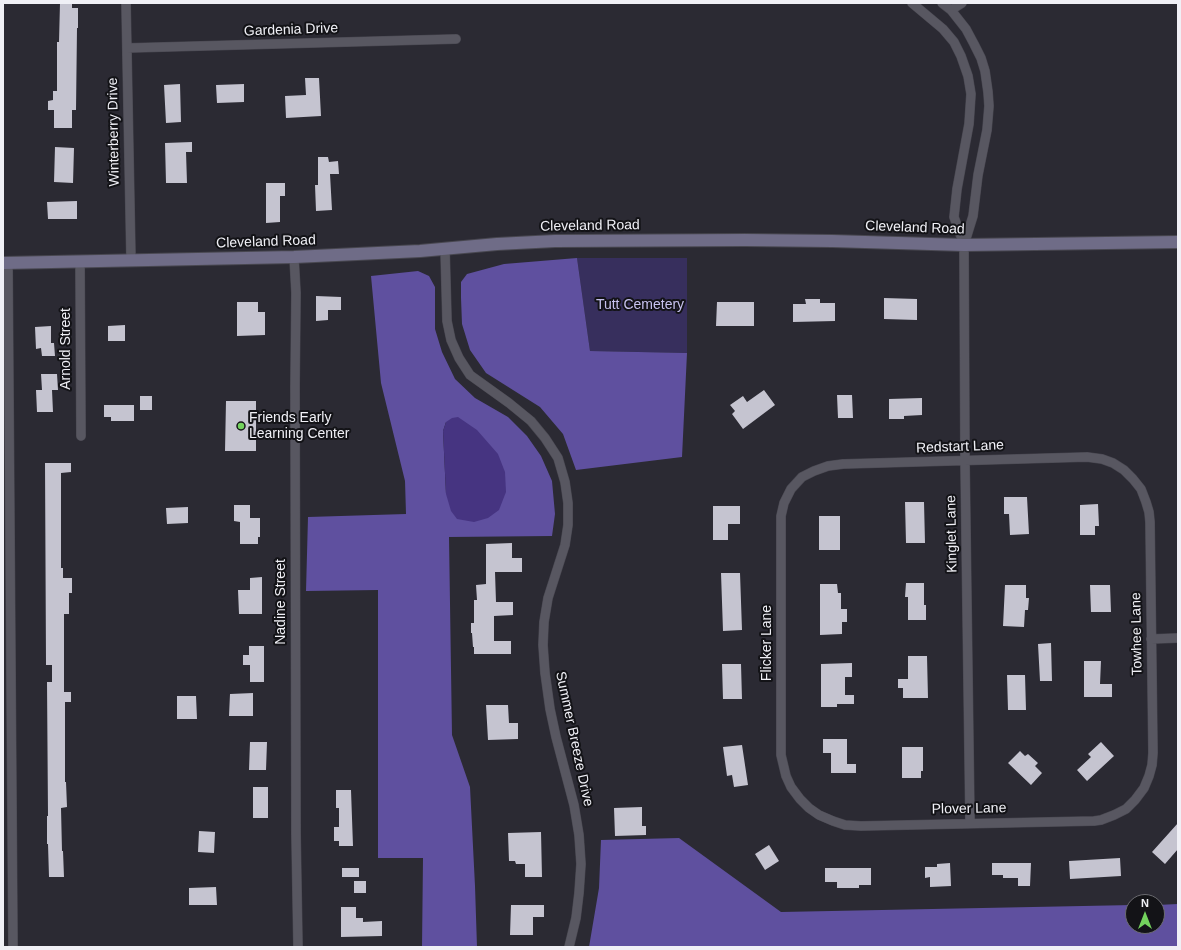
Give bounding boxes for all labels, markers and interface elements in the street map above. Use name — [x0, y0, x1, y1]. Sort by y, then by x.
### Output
street label: Gardenia Drive — [244, 20, 338, 40]
street label: Winterberry Drive — [105, 77, 123, 187]
street label: Cleveland Road — [540, 217, 640, 235]
street label: Cleveland Road — [865, 218, 965, 238]
street label: Cleveland Road — [216, 232, 316, 252]
park label: Tutt Cemetery — [596, 297, 684, 313]
street label: Arnold Street — [58, 308, 74, 390]
place label: Friends Early Learning Center — [249, 410, 349, 442]
marker: Friends Early Learning Center — [236, 421, 246, 431]
street label: Redstart Lane — [916, 437, 1004, 457]
street label: Kinglet Lane — [943, 495, 961, 573]
street label: Nadine Street — [273, 559, 289, 645]
street label: Towhee Lane — [1128, 592, 1146, 676]
street label: Flicker Lane — [759, 605, 775, 681]
street label: Summer Breeze Drive — [551, 670, 597, 808]
street label: Plover Lane — [932, 800, 1006, 818]
north arrow — [1125, 894, 1165, 934]
text: N — [1141, 897, 1149, 909]

